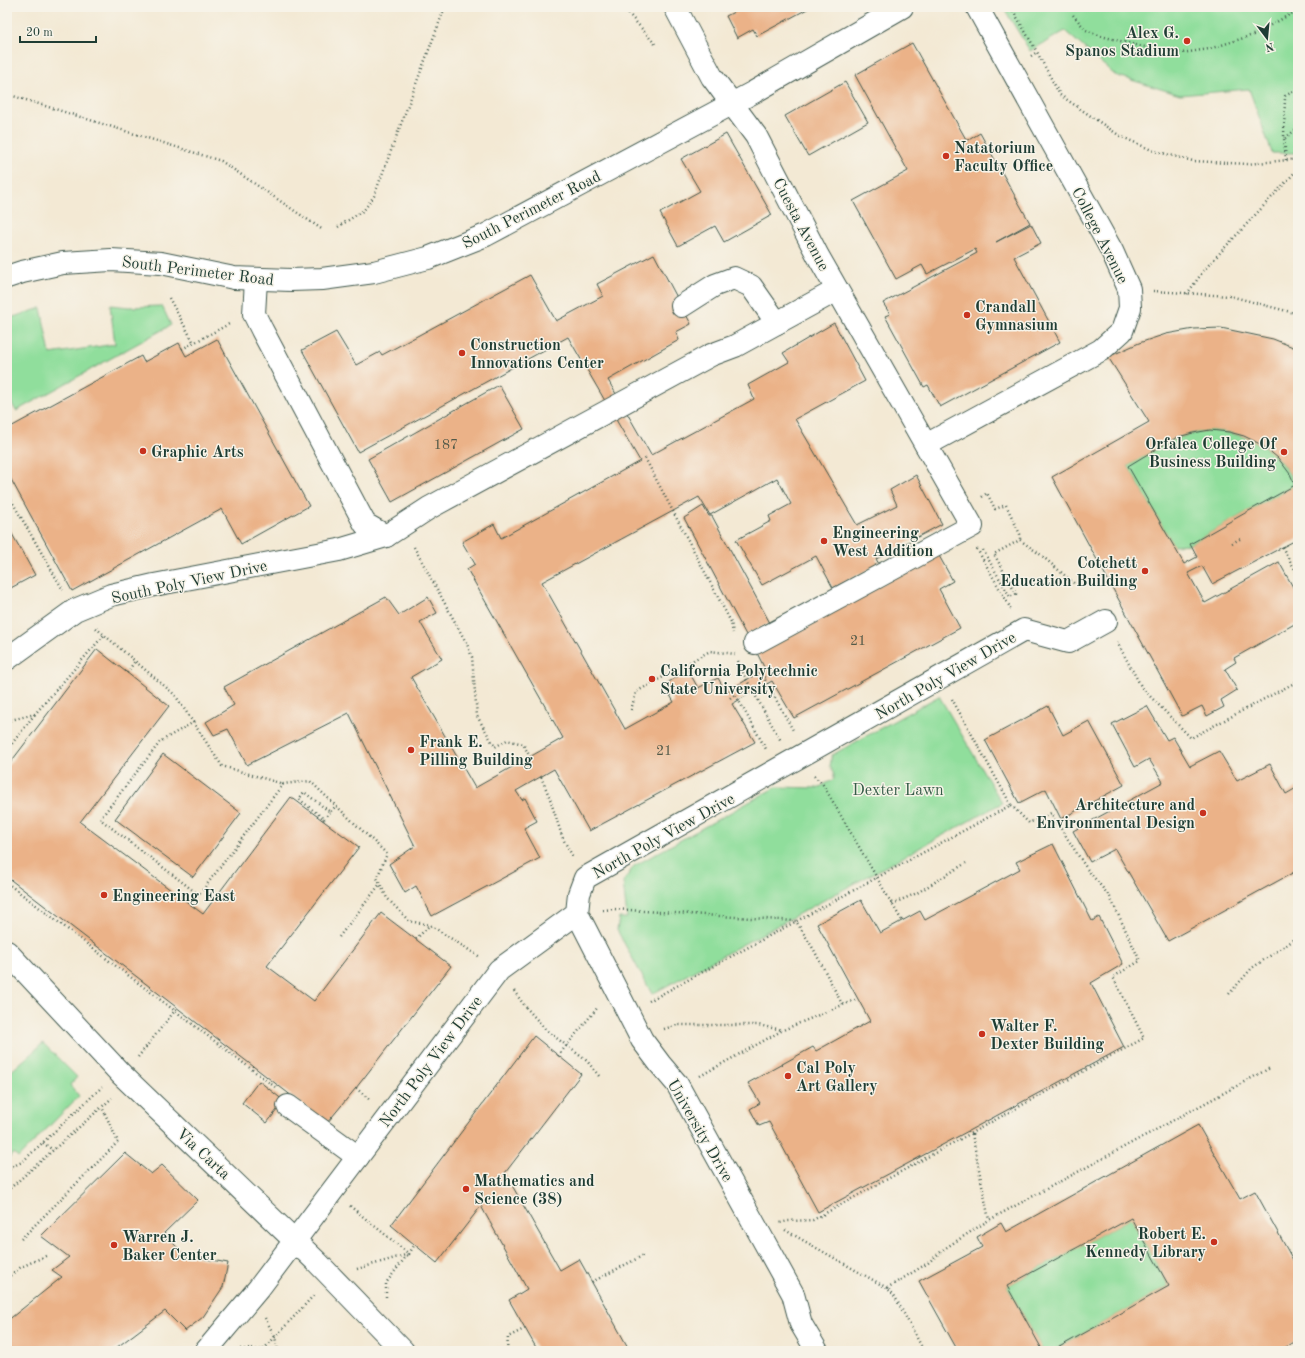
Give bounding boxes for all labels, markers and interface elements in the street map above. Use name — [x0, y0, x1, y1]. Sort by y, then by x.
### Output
scale bar — [20, 18, 96, 44]
north arrow — [1247, 18, 1287, 58]
place label: Alex G. Spanos Stadium — [1065, 26, 1179, 60]
text: 20 m — [26, 27, 53, 39]
marker: Alex G. Spanos Stadium — [1182, 36, 1192, 46]
text: N — [1263, 40, 1275, 53]
place label: Natatorium Faculty Office — [954, 141, 1053, 175]
marker: Natatorium Faculty Office — [941, 151, 951, 161]
street label: South Perimeter Road — [460, 169, 604, 253]
street label: Cuesta Avenue — [769, 176, 831, 274]
street label: College Avenue — [1068, 185, 1130, 287]
street label: South Perimeter Road — [121, 255, 275, 289]
place label: Crandall Gymnasium — [975, 300, 1058, 334]
marker: Crandall Gymnasium — [962, 310, 972, 320]
place label: Construction Innovations Center — [470, 338, 604, 372]
marker: Construction Innovations Center — [457, 348, 467, 358]
place label: Orfalea College Of Business Building — [1145, 437, 1277, 471]
house number: 187 — [434, 438, 458, 452]
place label: Graphic Arts — [151, 445, 244, 461]
marker: Graphic Arts — [138, 446, 148, 456]
marker: Orfalea College Of Business Building — [1279, 447, 1289, 457]
place label: Engineering West Addition — [832, 526, 933, 560]
marker: Engineering West Addition — [819, 536, 829, 546]
place label: Cotchett Education Building — [1000, 556, 1137, 590]
street label: South Poly View Drive — [110, 559, 269, 607]
marker: Cotchett Education Building — [1140, 566, 1150, 576]
street label: North Poly View Drive — [873, 630, 1019, 724]
house number: 21 — [850, 634, 866, 648]
place label: California Polytechnic State University — [660, 664, 818, 698]
marker: California Polytechnic State University — [647, 674, 657, 684]
place label: Frank E. Pilling Building — [419, 735, 533, 769]
house number: 21 — [656, 744, 672, 758]
marker: Frank E. Pilling Building — [406, 745, 416, 755]
park label: Dexter Lawn — [852, 783, 944, 799]
street label: North Poly View Drive — [590, 791, 738, 882]
place label: Architecture and Environmental Design — [1036, 798, 1195, 832]
marker: Architecture and Environmental Design — [1198, 808, 1208, 818]
place label: Engineering East — [112, 889, 236, 905]
marker: Engineering East — [99, 890, 109, 900]
street label: North Poly View Drive — [377, 994, 486, 1131]
place label: Walter F. Dexter Building — [990, 1019, 1104, 1053]
marker: Walter F. Dexter Building — [977, 1029, 987, 1039]
place label: Cal Poly Art Gallery — [796, 1061, 878, 1095]
marker: Cal Poly Art Gallery — [783, 1071, 793, 1081]
street label: University Drive — [664, 1077, 735, 1185]
street label: Via Carta — [173, 1126, 233, 1183]
place label: Mathematics and Science (38) — [474, 1174, 595, 1208]
marker: Mathematics and Science (38) — [461, 1184, 471, 1194]
place label: Robert E. Kennedy Library — [1085, 1227, 1206, 1261]
place label: Warren J. Baker Center — [122, 1230, 217, 1264]
marker: Robert E. Kennedy Library — [1209, 1237, 1219, 1247]
marker: Warren J. Baker Center — [109, 1240, 119, 1250]

